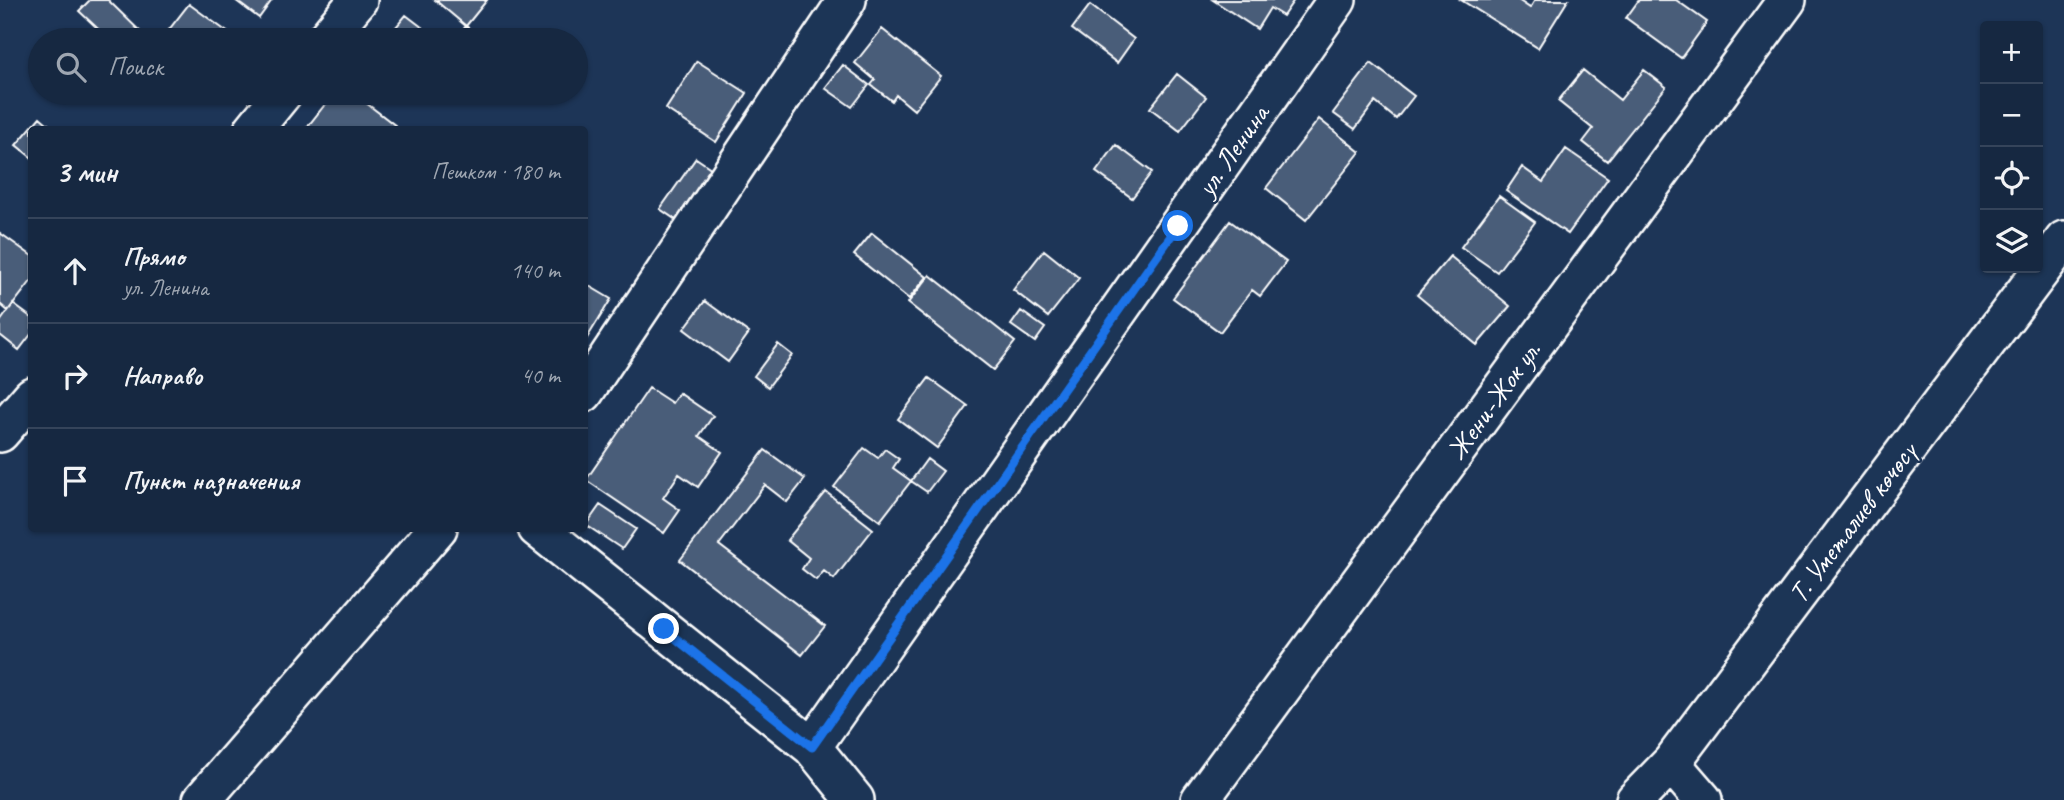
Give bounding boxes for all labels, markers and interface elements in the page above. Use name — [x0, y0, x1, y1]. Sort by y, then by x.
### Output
map controls — [1980, 21, 2043, 273]
button: + — [1980, 21, 2043, 84]
search box — [28, 28, 588, 105]
icon: search — [52, 48, 90, 86]
text: Поиск — [108, 50, 163, 83]
button: − — [1980, 84, 2043, 147]
street label: ул. Ленина — [1187, 96, 1278, 204]
button: locate — [1980, 147, 2043, 210]
text: 3 мин — [56, 153, 117, 191]
text: Пешком · 180 m — [432, 157, 560, 186]
route start — [1162, 210, 1193, 241]
button: layers — [1980, 210, 2043, 273]
text: Прямо — [123, 240, 185, 273]
icon: ahead — [56, 252, 94, 290]
text: 140 m — [511, 256, 560, 285]
text: ул. Ленина — [123, 273, 208, 302]
street label: Жени-Жок ул. — [1439, 334, 1548, 466]
icon: right — [56, 357, 94, 395]
text: Направо — [123, 359, 202, 392]
text: 40 m — [521, 361, 560, 390]
street label: Т. Уметалиев көчөсү — [1781, 433, 1926, 610]
icon: arrive — [56, 462, 94, 500]
text: Пункт назначения — [123, 464, 299, 497]
route end — [648, 613, 679, 644]

